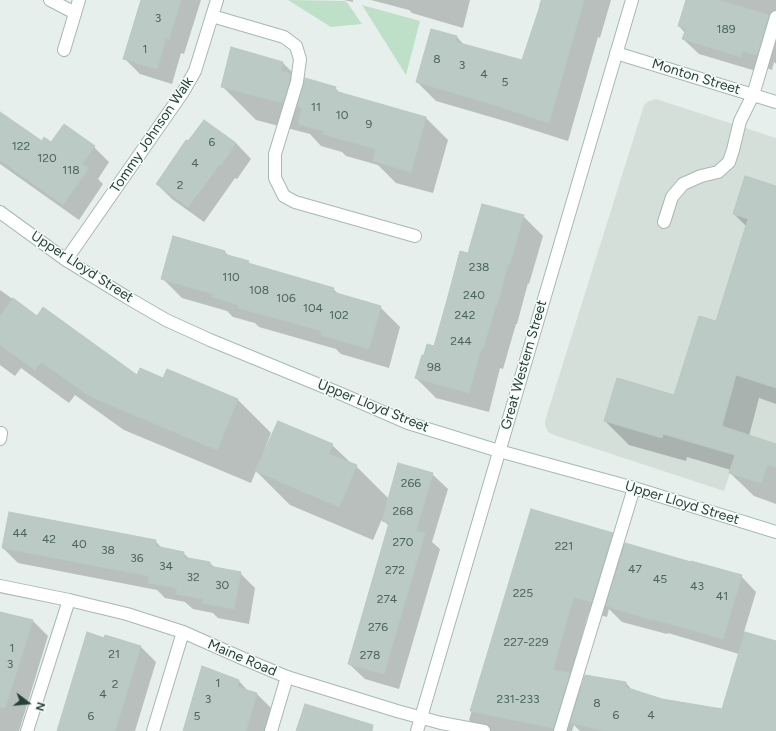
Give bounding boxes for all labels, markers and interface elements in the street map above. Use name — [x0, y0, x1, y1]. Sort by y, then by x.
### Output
house number: 3 — [155, 11, 161, 25]
house number: 189 — [716, 22, 736, 36]
house number: 1 — [143, 42, 147, 56]
house number: 8 — [433, 52, 441, 66]
street label: Monton Street — [650, 56, 742, 98]
house number: 3 — [459, 58, 465, 72]
house number: 4 — [480, 67, 488, 81]
street label: Tommy Johnson Walk — [107, 74, 197, 196]
house number: 5 — [502, 75, 508, 89]
house number: 11 — [311, 100, 321, 114]
house number: 10 — [336, 108, 348, 122]
house number: 9 — [366, 117, 372, 131]
house number: 6 — [209, 135, 215, 149]
house number: 122 — [12, 139, 30, 153]
house number: 120 — [37, 151, 57, 165]
house number: 4 — [191, 156, 199, 170]
house number: 118 — [62, 163, 80, 177]
house number: 2 — [177, 178, 183, 192]
street label: Upper Lloyd Street — [28, 228, 136, 306]
house number: 238 — [469, 260, 489, 274]
house number: 110 — [222, 270, 240, 284]
house number: 108 — [249, 283, 269, 297]
house number: 240 — [463, 288, 485, 302]
house number: 106 — [276, 291, 296, 305]
street label: Great Western Street — [497, 298, 551, 432]
house number: 104 — [303, 301, 323, 315]
house number: 102 — [329, 308, 349, 322]
house number: 242 — [455, 308, 475, 322]
house number: 244 — [450, 334, 472, 348]
house number: 98 — [427, 360, 441, 374]
street label: Upper Lloyd Street — [315, 376, 431, 436]
house number: 266 — [401, 476, 421, 490]
street label: Upper Lloyd Street — [623, 478, 741, 528]
house number: 268 — [393, 504, 413, 518]
house number: 44 — [13, 526, 27, 540]
house number: 42 — [42, 532, 56, 546]
house number: 270 — [393, 535, 413, 549]
house number: 40 — [71, 537, 87, 551]
house number: 221 — [555, 539, 573, 553]
house number: 38 — [101, 543, 115, 557]
house number: 36 — [130, 551, 144, 565]
house number: 34 — [159, 559, 173, 573]
house number: 47 — [628, 562, 642, 576]
house number: 272 — [385, 563, 405, 577]
house number: 32 — [186, 570, 200, 584]
house number: 45 — [653, 572, 667, 586]
house number: 30 — [215, 578, 229, 592]
house number: 43 — [690, 579, 704, 593]
house number: 225 — [513, 586, 533, 600]
house number: 41 — [716, 589, 728, 603]
house number: 274 — [377, 592, 397, 606]
house number: 276 — [368, 620, 388, 634]
house number: 227-229 — [503, 635, 549, 649]
street label: Maine Road — [205, 636, 279, 680]
house number: 1 — [10, 641, 14, 655]
house number: 21 — [108, 647, 120, 661]
house number: 278 — [360, 648, 380, 662]
house number: 3 — [7, 657, 13, 671]
house number: 1 — [216, 676, 220, 690]
house number: 2 — [112, 677, 118, 691]
north arrow — [8, 683, 48, 723]
house number: 4 — [99, 687, 107, 701]
house number: 3 — [205, 692, 211, 706]
house number: 231-233 — [497, 692, 539, 706]
house number: 8 — [593, 696, 601, 710]
text: N — [33, 701, 47, 712]
house number: 6 — [613, 708, 619, 722]
house number: 4 — [647, 708, 655, 722]
house number: 6 — [88, 709, 94, 723]
house number: 5 — [194, 709, 200, 723]

